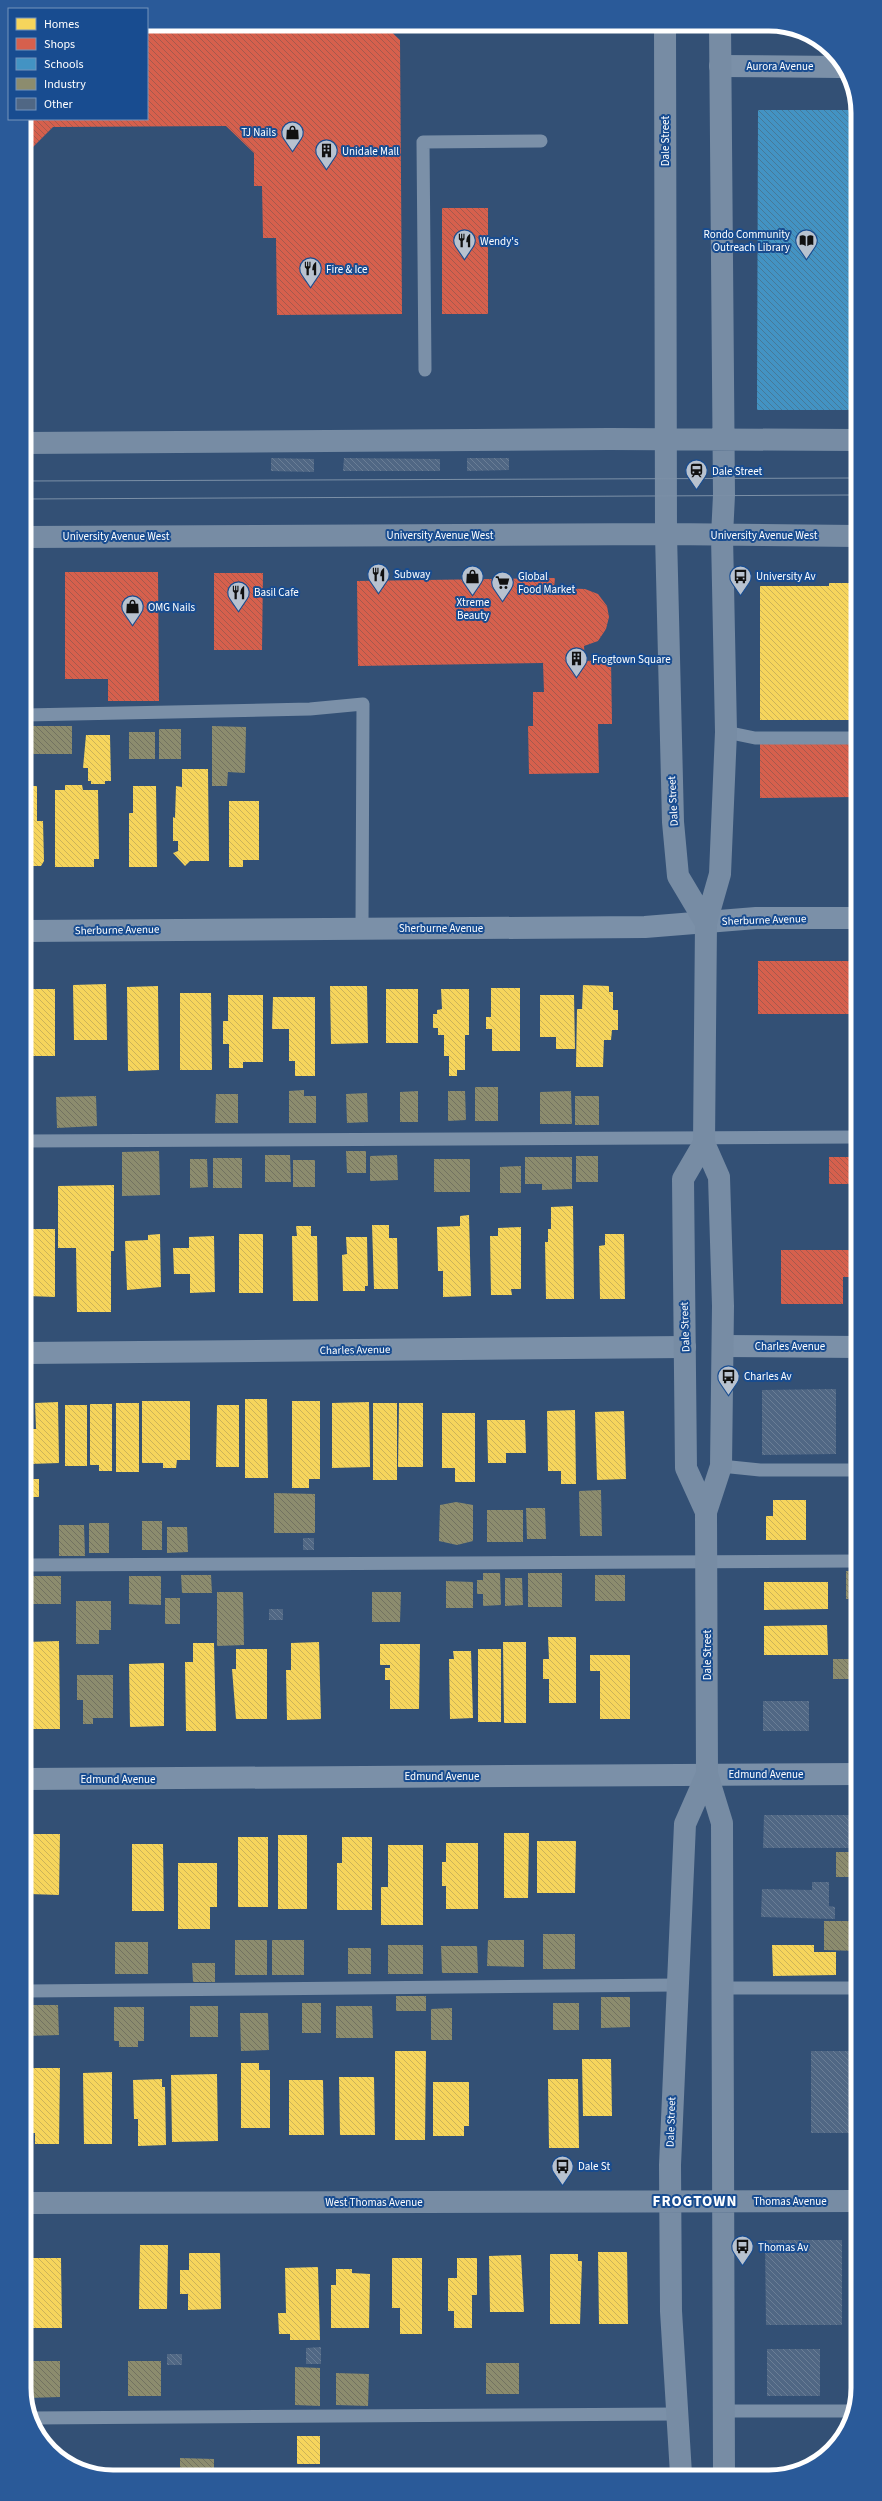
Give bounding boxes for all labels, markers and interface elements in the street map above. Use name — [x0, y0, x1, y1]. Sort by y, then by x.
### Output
legend — [8, 8, 148, 120]
text: Homes — [44, 16, 79, 33]
text: Shops — [44, 36, 75, 53]
text: Schools — [44, 56, 84, 73]
street label: Aurora Avenue — [747, 59, 814, 74]
text: Industry — [44, 76, 86, 93]
text: Other — [44, 96, 74, 113]
street label: Dale Street — [658, 116, 673, 166]
shop icon: TJ Nails — [279, 119, 305, 152]
place label: TJ Nails — [241, 125, 276, 140]
building icon: Unidale Mall — [314, 138, 340, 171]
place label: Unidale Mall — [342, 144, 399, 159]
place label: Rondo Community Outreach Library — [704, 227, 790, 255]
library icon: Rondo Community Outreach Library — [793, 227, 819, 260]
restaurant icon: Wendy's — [452, 228, 478, 261]
place label: Wendy's — [480, 234, 519, 249]
restaurant icon: Fire & Ice — [298, 256, 324, 289]
place label: Fire & Ice — [326, 262, 368, 277]
station icon: Dale Street — [683, 458, 709, 491]
place label: Dale Street — [712, 464, 763, 479]
street label: University Avenue West — [387, 528, 494, 543]
street label: University Avenue West — [711, 528, 818, 543]
street label: University Avenue West — [63, 529, 170, 544]
restaurant icon: Subway — [365, 561, 391, 594]
shop icon: Xtreme Beauty — [460, 563, 486, 596]
bus stop icon: University Av — [727, 563, 753, 596]
place label: Subway — [394, 567, 430, 582]
supermarket icon: Global Food Market — [489, 569, 515, 602]
place label: Global Food Market — [518, 569, 575, 597]
place label: University Av — [756, 569, 816, 584]
restaurant icon: Basil Cafe — [225, 579, 251, 612]
place label: Basil Cafe — [254, 585, 299, 600]
shop icon: OMG Nails — [120, 594, 146, 627]
place label: Xtreme Beauty — [457, 595, 490, 623]
place label: OMG Nails — [148, 600, 195, 615]
building icon: Frogtown Square — [564, 646, 590, 679]
place label: Frogtown Square — [592, 652, 671, 667]
street label: Dale Street — [664, 775, 682, 827]
street label: Sherburne Avenue — [721, 911, 807, 929]
street label: Sherburne Avenue — [399, 921, 484, 936]
street label: Sherburne Avenue — [75, 922, 160, 938]
street label: Dale Street — [677, 1301, 693, 1352]
street label: Charles Avenue — [755, 1339, 826, 1354]
street label: Charles Avenue — [320, 1342, 391, 1358]
bus stop icon: Charles Av — [716, 1363, 742, 1396]
place label: Charles Av — [744, 1369, 792, 1384]
street label: Dale Street — [700, 1630, 715, 1680]
street label: Edmund Avenue — [728, 1767, 804, 1782]
street label: Edmund Avenue — [404, 1769, 480, 1784]
street label: Edmund Avenue — [80, 1772, 156, 1787]
street label: Dale Street — [663, 2096, 679, 2147]
bus stop icon: Dale St — [549, 2153, 575, 2186]
place label: Dale St — [578, 2159, 610, 2174]
district label: FROGTOWN — [653, 2191, 737, 2212]
street label: Thomas Avenue — [753, 2194, 827, 2209]
street label: West Thomas Avenue — [325, 2195, 423, 2210]
bus stop icon: Thomas Av — [729, 2234, 755, 2267]
place label: Thomas Av — [758, 2240, 808, 2255]

